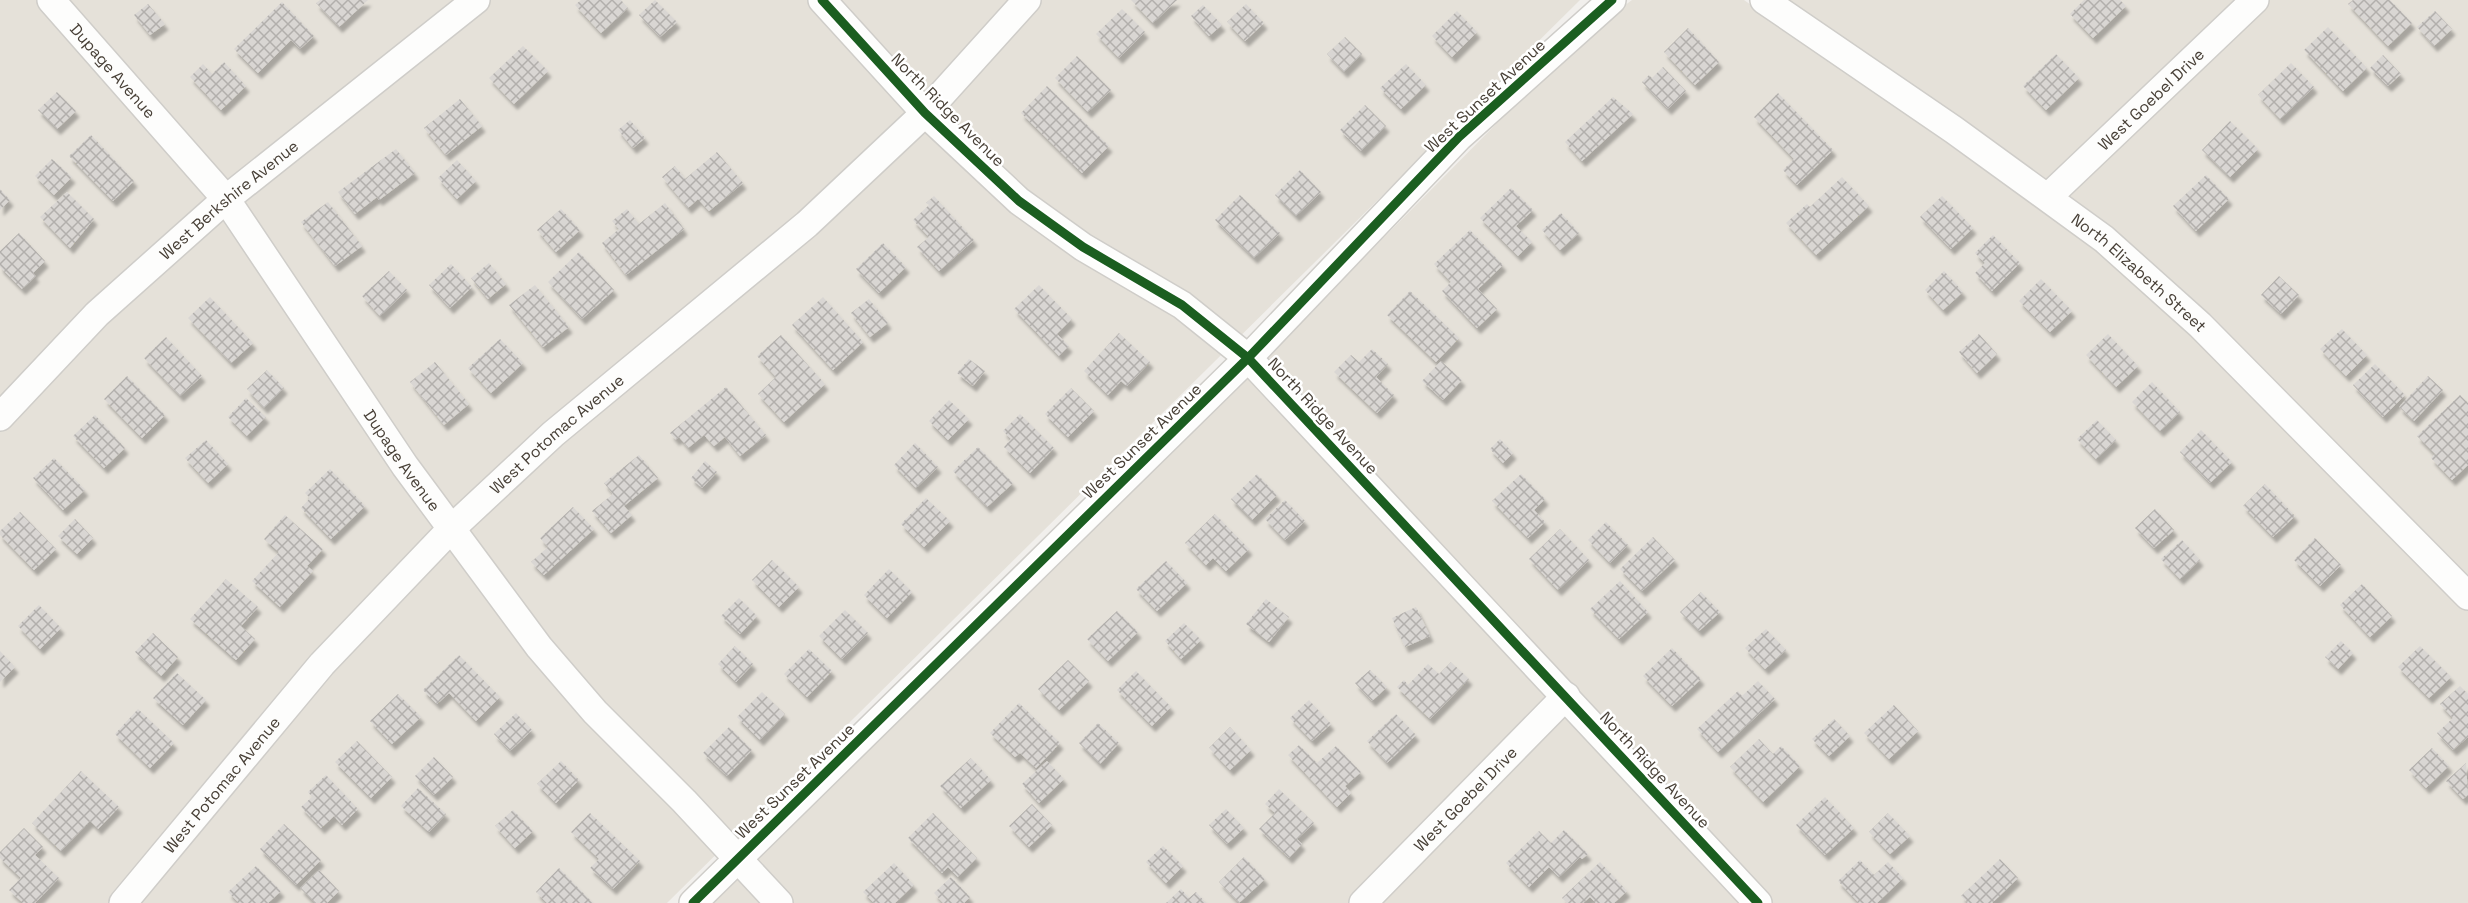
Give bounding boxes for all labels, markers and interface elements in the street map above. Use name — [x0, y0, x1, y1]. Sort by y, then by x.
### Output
street label: Dupage Avenue — [66, 19, 161, 123]
street label: West Sunset Avenue — [1420, 35, 1550, 157]
street label: West Goebel Drive — [2093, 44, 2209, 155]
street label: North Ridge Avenue — [887, 49, 1009, 171]
street label: West Berkshire Avenue — [155, 135, 302, 264]
street label: North Elizabeth Street — [2067, 208, 2211, 336]
street label: North Ridge Avenue — [1263, 353, 1383, 479]
street label: West Potomac Avenue — [485, 369, 628, 498]
street label: West Sunset Avenue — [1078, 379, 1206, 503]
street label: Dupage Avenue — [359, 405, 445, 515]
street label: North Ridge Avenue — [1595, 707, 1715, 833]
street label: West Potomac Avenue — [159, 712, 285, 857]
street label: West Sunset Avenue — [731, 719, 859, 843]
street label: West Goebel Drive — [1409, 742, 1521, 856]

